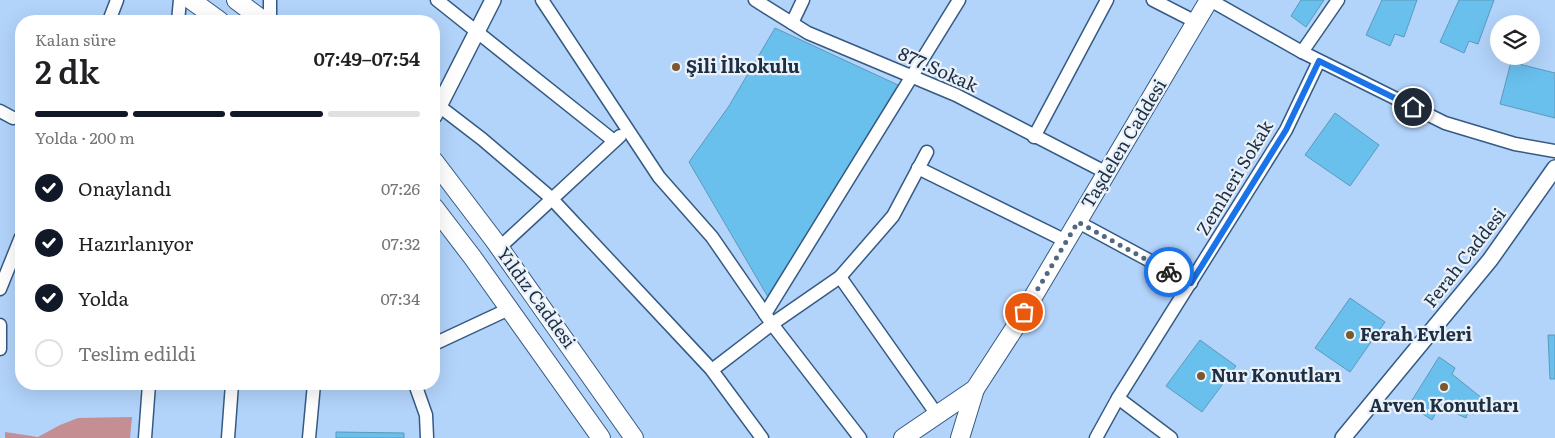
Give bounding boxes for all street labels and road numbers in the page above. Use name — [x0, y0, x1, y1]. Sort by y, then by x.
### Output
street label: 877.Sokak — [894, 39, 984, 99]
street label: Taşdelen Caddesi — [1073, 73, 1172, 213]
street label: Zemheri Sokak — [1189, 114, 1279, 240]
street label: Ferah Caddesi — [1416, 201, 1511, 313]
street label: Yıldız Caddesi — [491, 241, 583, 353]

